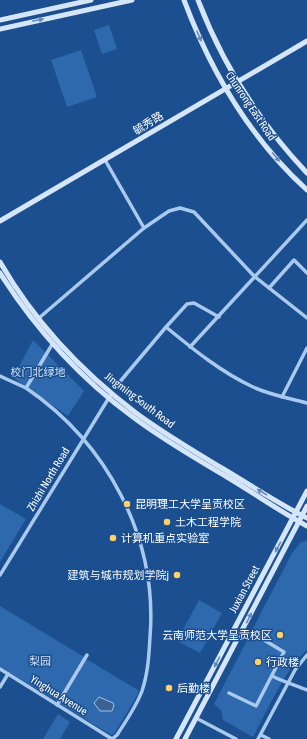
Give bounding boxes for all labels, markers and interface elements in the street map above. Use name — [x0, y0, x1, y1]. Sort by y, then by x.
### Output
one-way arrow — [32, 17, 44, 23]
one-way arrow — [196, 31, 202, 42]
street label: Chunrong East Road — [224, 69, 278, 143]
street label: 毓秀路 — [131, 109, 165, 137]
one-way arrow — [271, 152, 280, 163]
park label: 校门北绿地 — [11, 366, 66, 378]
street label: Jingming South Road — [103, 370, 177, 430]
street label: Zhizhi North Road — [24, 445, 72, 513]
one-way arrow — [256, 489, 268, 496]
place label: 昆明理工大学呈贡校区 — [135, 498, 245, 510]
marker: 昆明理工大学呈贡校区 — [122, 499, 132, 509]
place label: 土木工程学院 — [175, 516, 241, 528]
marker: 土木工程学院 — [162, 517, 172, 527]
place label: 计算机重点实验室 — [121, 532, 209, 544]
marker: 计算机重点实验室 — [108, 533, 118, 543]
one-way arrow — [274, 541, 281, 552]
street label: Juxian Street — [227, 563, 261, 615]
place label: 建筑与城市规划学院j — [67, 569, 169, 581]
marker: 建筑与城市规划学院j — [172, 570, 182, 580]
one-way arrow — [245, 612, 252, 623]
place label: 云南师范大学呈贡校区 — [162, 629, 272, 641]
marker: 云南师范大学呈贡校区 — [275, 630, 285, 640]
park label: 梨园 — [29, 655, 51, 667]
one-way arrow — [214, 656, 220, 667]
place label: 行政楼 — [266, 656, 299, 668]
marker: 行政楼 — [253, 657, 263, 667]
street label: Yinghua Avenue — [28, 673, 90, 717]
place label: 后勤楼 — [177, 682, 210, 694]
marker: 后勤楼 — [164, 683, 174, 693]

